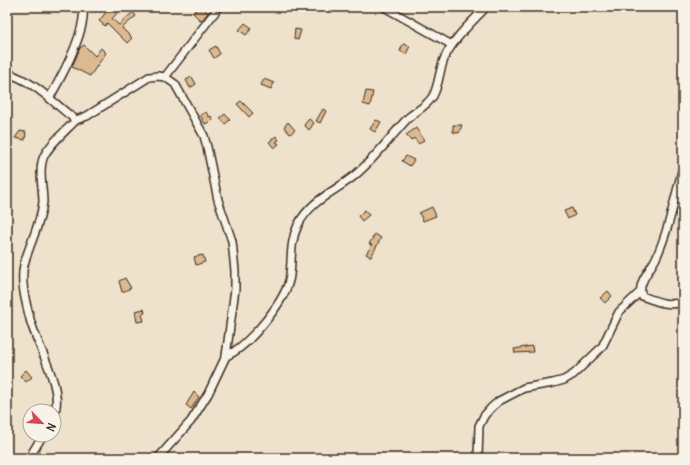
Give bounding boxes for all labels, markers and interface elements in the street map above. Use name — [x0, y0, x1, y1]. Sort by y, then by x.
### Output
north arrow — [22, 403, 62, 443]
text: N — [43, 421, 59, 434]

